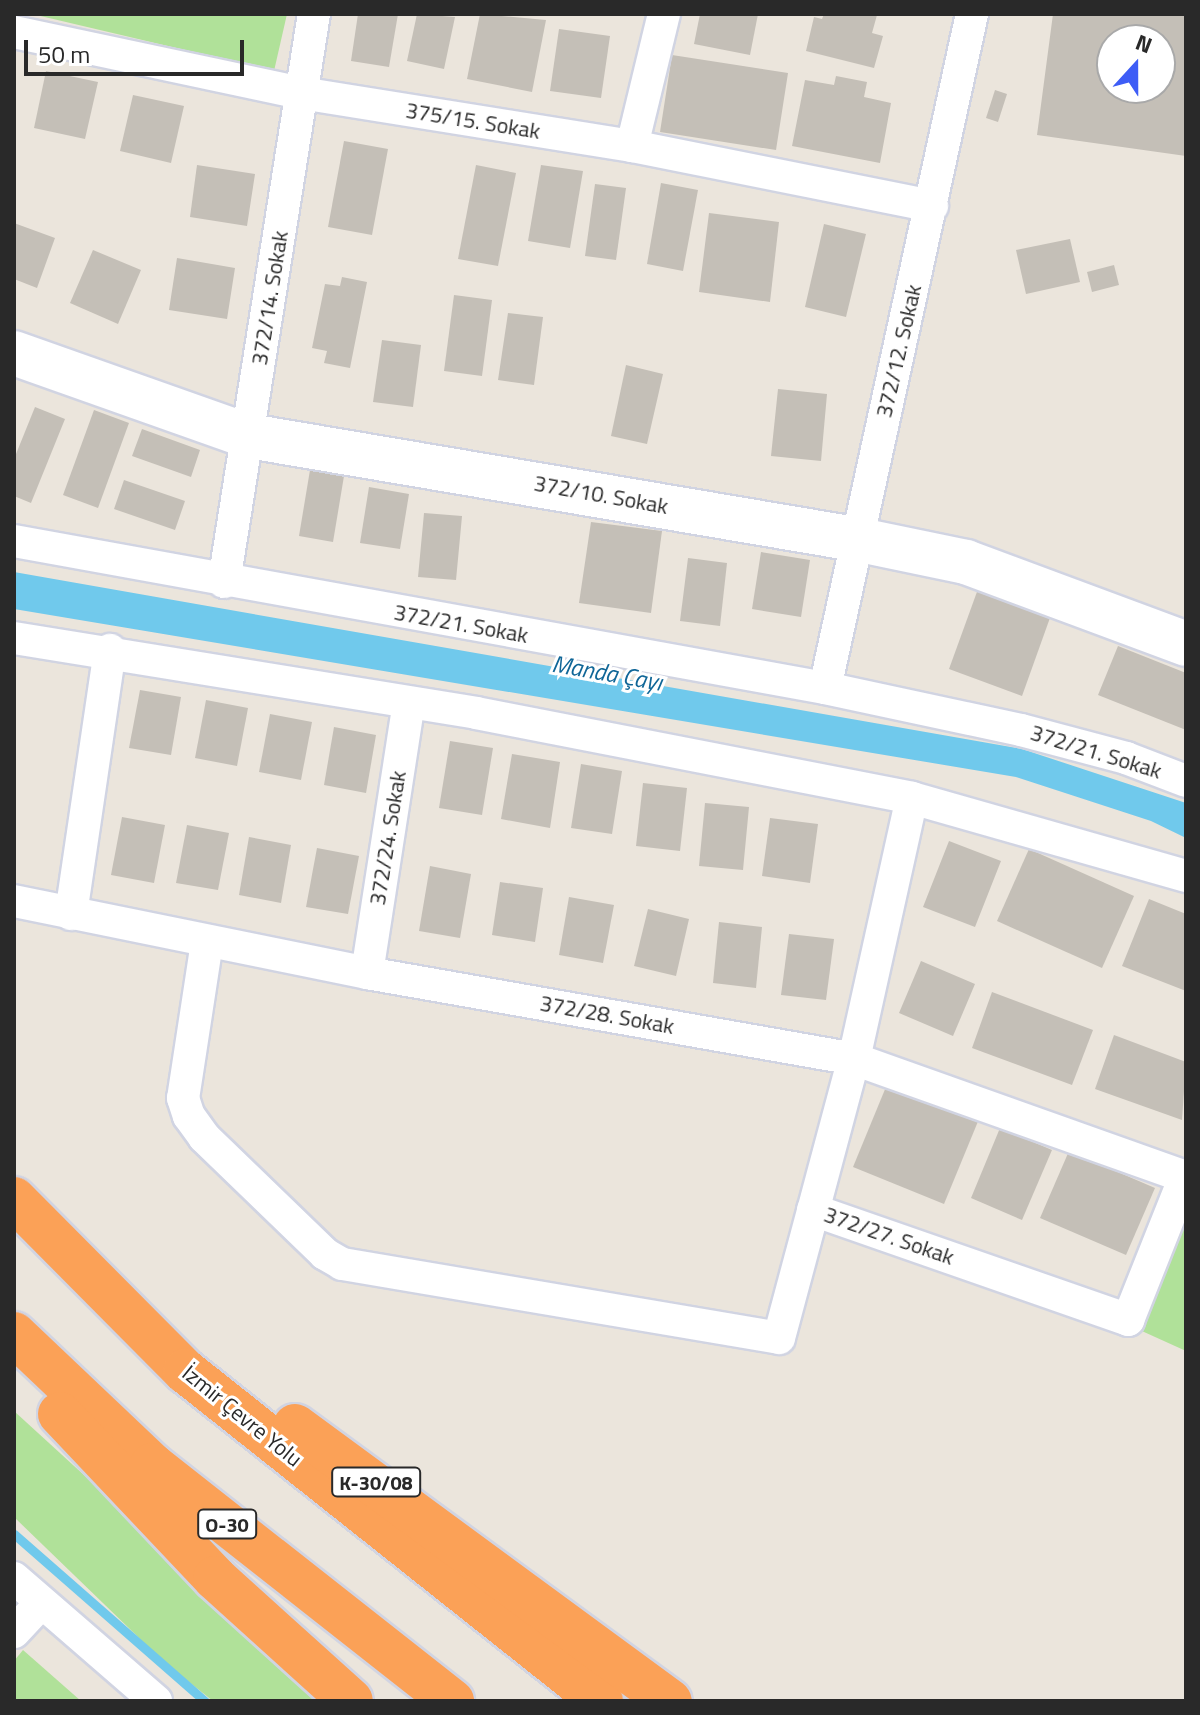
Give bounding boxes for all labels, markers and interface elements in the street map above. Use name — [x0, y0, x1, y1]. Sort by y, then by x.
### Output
scale bar — [28, 24, 248, 74]
north arrow — [1096, 24, 1176, 104]
text: N — [1131, 25, 1157, 62]
text: 50 m — [38, 36, 90, 72]
street label: 375/15. Sokak — [404, 97, 542, 145]
street label: 372/14. Sokak — [246, 229, 294, 367]
street label: 372/12. Sokak — [871, 282, 927, 420]
street label: 372/10. Sokak — [532, 470, 670, 520]
street label: 372/21. Sokak — [392, 599, 530, 649]
water label: Manda Çayı — [550, 649, 664, 697]
street label: 372/21. Sokak — [1027, 720, 1165, 784]
street label: 372/24. Sokak — [364, 769, 412, 907]
street label: 372/28. Sokak — [538, 990, 676, 1040]
street label: 372/27. Sokak — [820, 1201, 958, 1271]
street label: İzmir Çevre Yolu — [177, 1360, 307, 1472]
road number: K-30/08 — [330, 1466, 422, 1498]
road number: O-30 — [197, 1508, 257, 1540]

